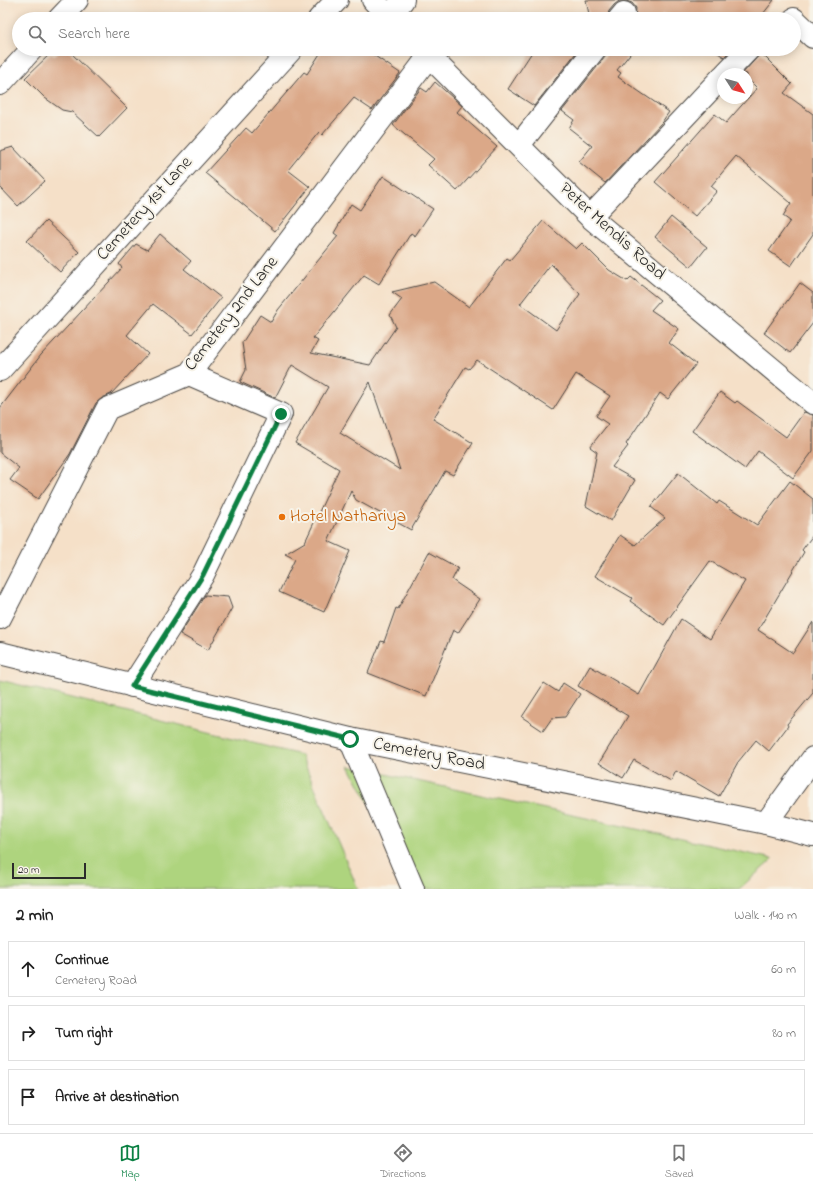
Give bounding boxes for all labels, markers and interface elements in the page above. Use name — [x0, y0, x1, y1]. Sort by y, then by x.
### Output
search box — [12, 12, 801, 56]
icon: search — [26, 23, 48, 45]
text: Search here — [58, 23, 130, 45]
north arrow — [717, 68, 753, 104]
street label: Cemetery 1st Lane — [91, 150, 200, 267]
street label: Peter Mendis Road — [553, 177, 671, 287]
street label: Cemetery 2nd Lane — [179, 250, 286, 377]
route end — [272, 405, 290, 423]
place label: Hotel Nathariya — [290, 504, 406, 530]
marker: Hotel Nathariya — [277, 512, 287, 522]
route start — [341, 730, 359, 748]
street label: Cemetery Road — [371, 731, 487, 779]
scale bar — [12, 861, 86, 880]
text: 20 m — [18, 862, 40, 878]
text: 2 min — [16, 903, 53, 928]
text: Walk · 140 m — [734, 906, 797, 925]
text: Continue — [55, 949, 109, 971]
icon: ahead — [17, 958, 39, 980]
text: 60 m — [771, 960, 796, 979]
text: Cemetery Road — [55, 971, 137, 990]
icon: right — [17, 1022, 39, 1044]
text: Turn right — [55, 1022, 113, 1044]
text: 80 m — [772, 1024, 796, 1043]
icon: arrive — [17, 1086, 39, 1108]
text: Arrive at destination — [55, 1086, 179, 1108]
tab: Map — [119, 1142, 141, 1182]
tab: Directions — [380, 1142, 426, 1182]
tab: Saved — [665, 1142, 694, 1182]

